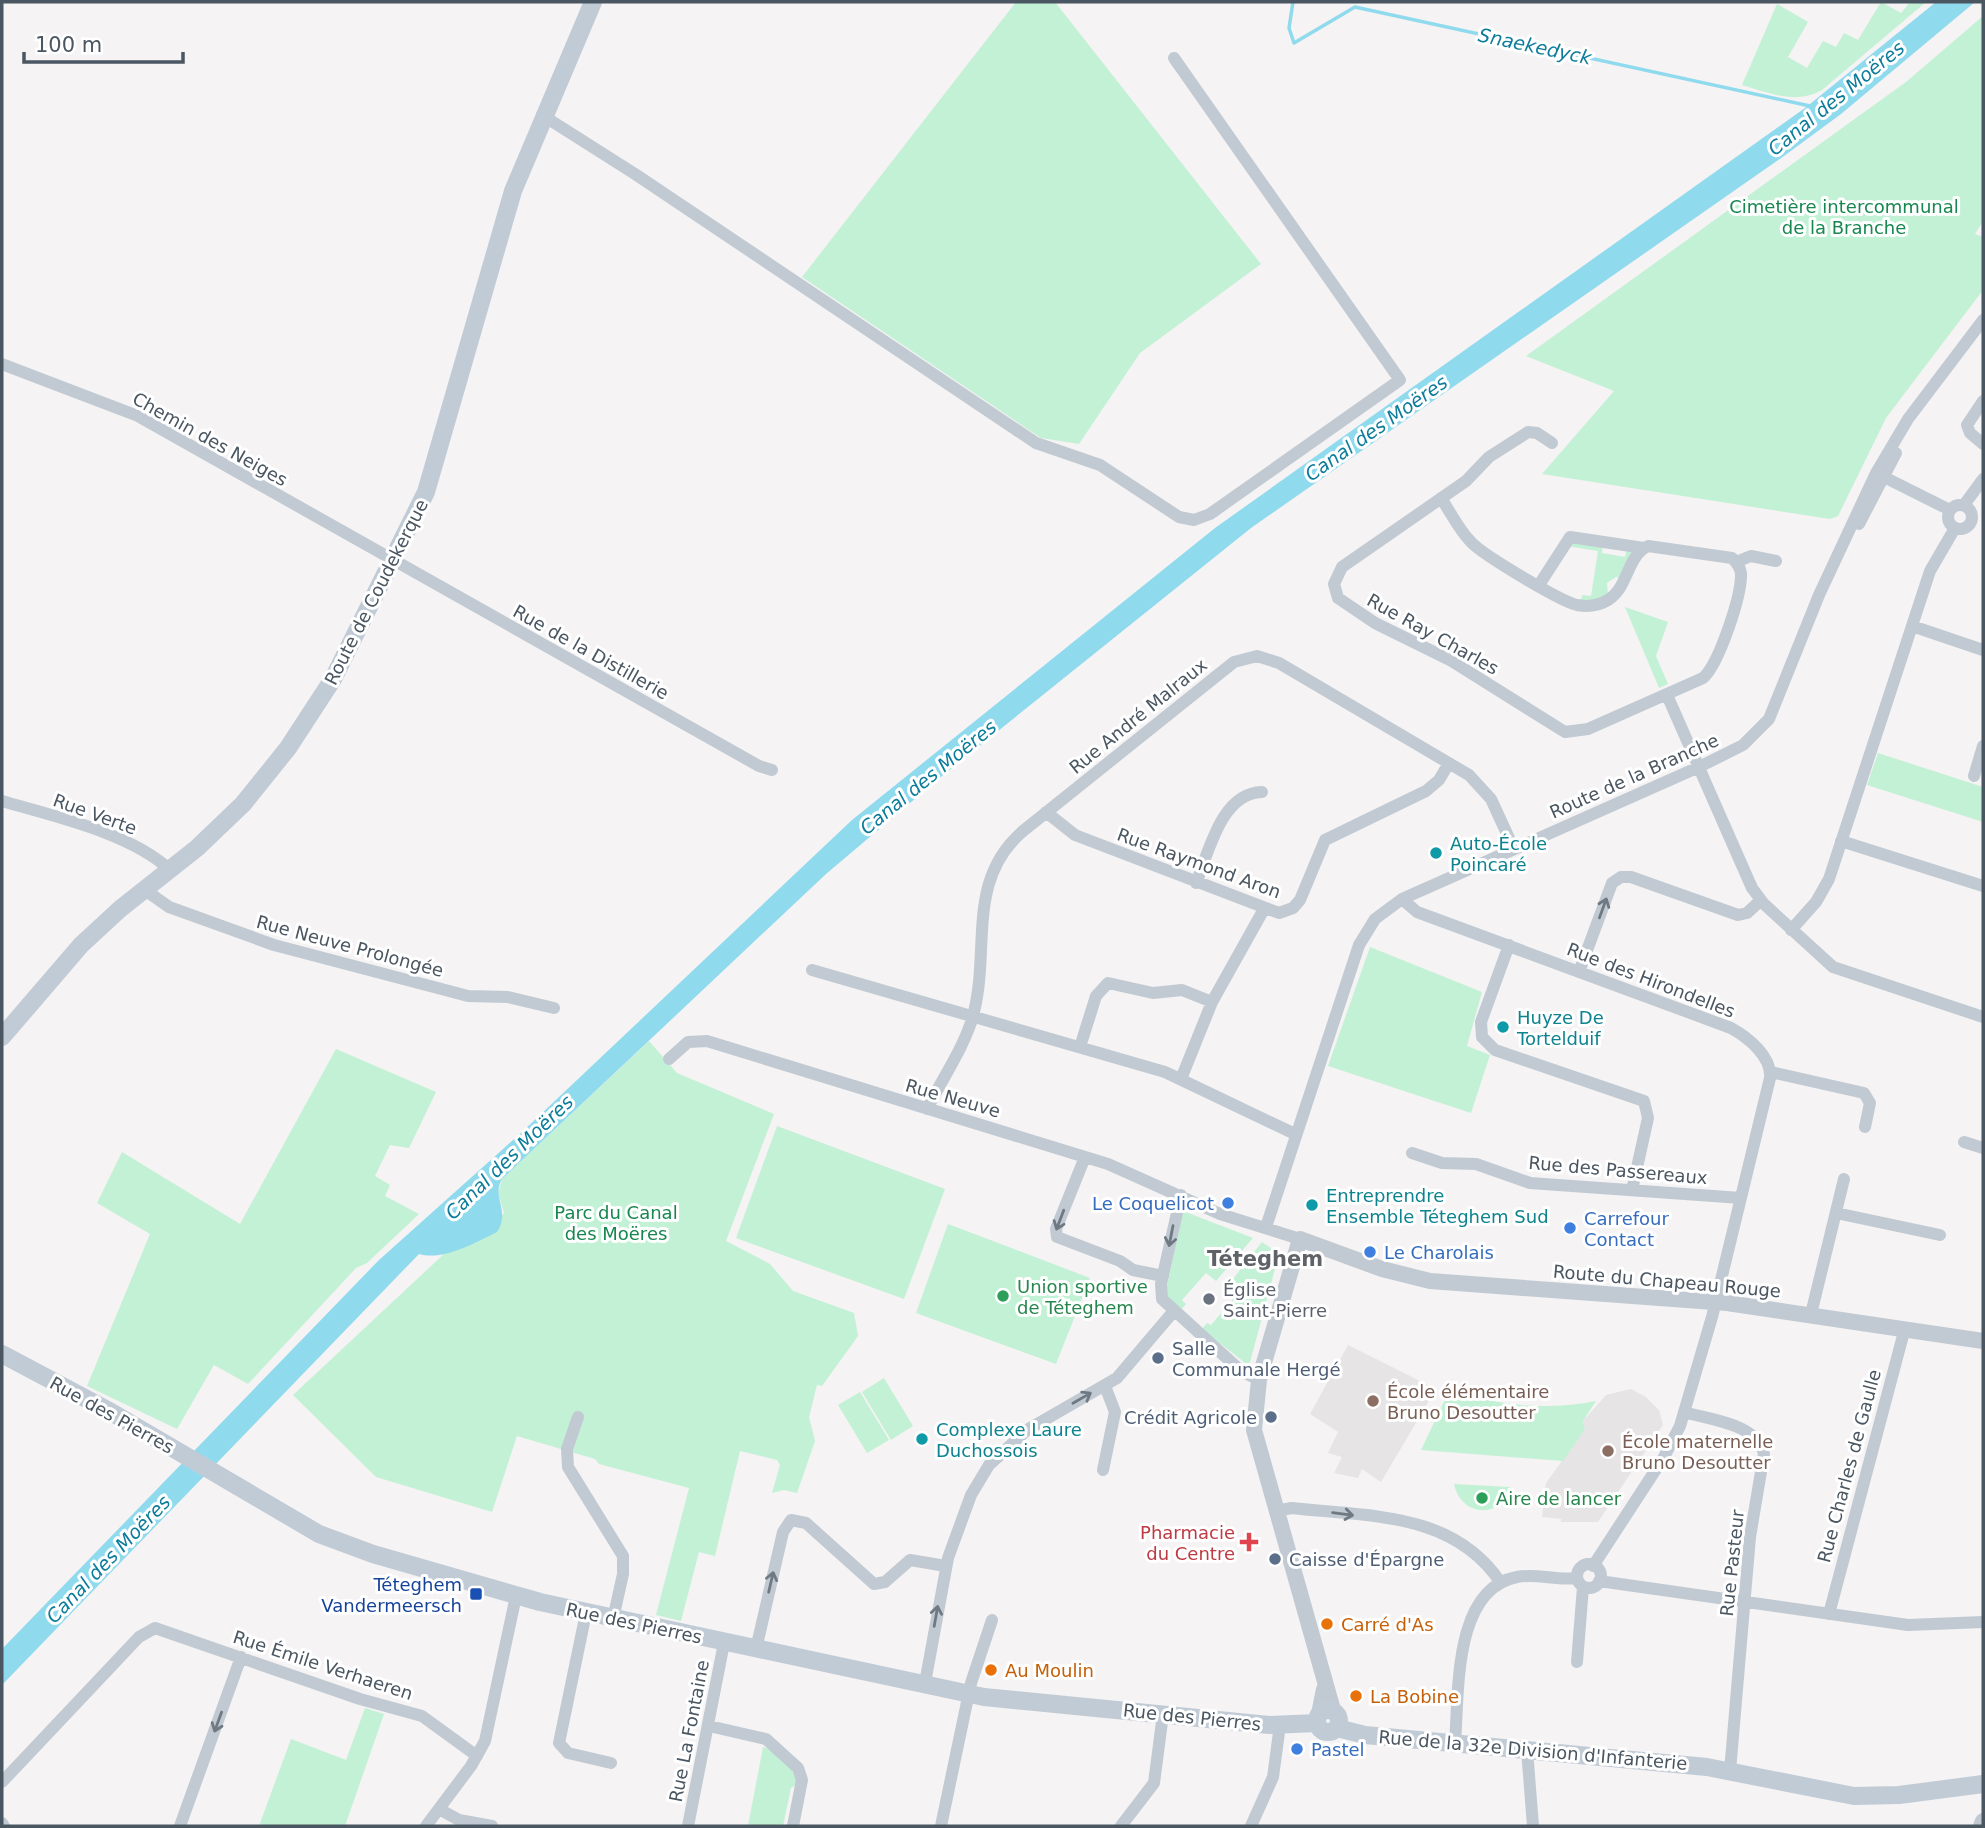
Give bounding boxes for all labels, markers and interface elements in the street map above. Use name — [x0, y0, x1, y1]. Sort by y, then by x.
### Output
scale bar — [24, 21, 184, 65]
water label: Snaekedyck — [1477, 23, 1594, 69]
text: 100 m — [35, 33, 102, 57]
water label: Canal des Moëres — [1764, 36, 1909, 160]
park label: Cimetière intercommunal de la Branche — [1729, 196, 1959, 238]
water label: Canal des Moëres — [1301, 371, 1451, 485]
street label: Chemin des Neiges — [129, 388, 291, 490]
street label: Route de Coudekerque — [320, 496, 432, 688]
street label: Rue Ray Charles — [1364, 589, 1502, 679]
street label: Rue de la Distillerie — [509, 600, 673, 704]
street label: Rue André Malraux — [1065, 654, 1211, 778]
water label: Canal des Moëres — [856, 715, 1001, 839]
street label: Route de la Branche — [1546, 729, 1722, 823]
street label: Rue Verte — [50, 789, 140, 839]
street label: Rue Raymond Aron — [1114, 824, 1284, 902]
place label: Auto-École Poincaré — [1450, 833, 1547, 875]
marker: Auto-École Poincaré — [1428, 845, 1444, 861]
one-way arrow — [1598, 897, 1610, 919]
street label: Rue Neuve Prolongée — [254, 911, 446, 981]
street label: Rue des Hirondelles — [1564, 938, 1738, 1022]
place label: Huyze De Tortelduif — [1516, 1007, 1604, 1049]
marker: Huyze De Tortelduif — [1495, 1019, 1511, 1035]
street label: Rue Neuve — [903, 1074, 1003, 1122]
water label: Canal des Moëres — [441, 1090, 577, 1224]
street label: Rue des Passereaux — [1528, 1152, 1709, 1188]
place label: Entreprendre Ensemble Téteghem Sud — [1326, 1185, 1549, 1227]
place label: Le Coquelicot — [1092, 1193, 1214, 1214]
marker: Le Coquelicot — [1220, 1195, 1236, 1211]
marker: Entreprendre Ensemble Téteghem Sud — [1304, 1197, 1320, 1213]
park label: Parc du Canal des Moëres — [554, 1202, 678, 1244]
place label: Carrefour Contact — [1584, 1208, 1670, 1250]
one-way arrow — [1053, 1209, 1066, 1231]
marker: Carrefour Contact — [1562, 1220, 1578, 1236]
one-way arrow — [1164, 1224, 1178, 1247]
place label: Le Charolais — [1384, 1242, 1494, 1263]
marker: Le Charolais — [1362, 1244, 1378, 1260]
district label: Téteghem — [1207, 1247, 1323, 1271]
street label: Route du Chapeau Rouge — [1552, 1261, 1782, 1301]
place label: Union sportive de Téteghem — [1017, 1276, 1148, 1318]
place label: Église Saint-Pierre — [1223, 1279, 1327, 1321]
marker: Union sportive de Téteghem — [995, 1288, 1011, 1304]
marker: Église Saint-Pierre — [1201, 1291, 1217, 1307]
place label: Salle Communale Hergé — [1172, 1338, 1341, 1380]
marker: Salle Communale Hergé — [1150, 1350, 1166, 1366]
street label: Rue Charles de Gaulle — [1813, 1367, 1885, 1565]
street label: Rue des Pierres — [46, 1372, 178, 1458]
place label: École élémentaire Bruno Desoutter — [1387, 1381, 1549, 1423]
one-way arrow — [1071, 1391, 1091, 1405]
marker: École élémentaire Bruno Desoutter — [1365, 1393, 1381, 1409]
place label: Crédit Agricole — [1124, 1407, 1257, 1428]
marker: Crédit Agricole — [1263, 1409, 1279, 1425]
place label: Complexe Laure Duchossois — [936, 1419, 1082, 1461]
marker: Complexe Laure Duchossois — [914, 1431, 930, 1447]
place label: École maternelle Bruno Desoutter — [1622, 1431, 1773, 1473]
marker: École maternelle Bruno Desoutter — [1600, 1443, 1616, 1459]
place label: Aire de lancer — [1496, 1488, 1622, 1509]
marker: Aire de lancer — [1474, 1490, 1490, 1506]
water label: Canal des Moëres — [41, 1491, 175, 1627]
one-way arrow — [1331, 1508, 1353, 1521]
street label: Rue Pasteur — [1716, 1508, 1748, 1617]
place label: Pharmacie du Centre — [1140, 1522, 1235, 1564]
marker: Pharmacie du Centre — [1241, 1534, 1257, 1550]
place label: Caisse d'Épargne — [1289, 1549, 1444, 1570]
marker: Caisse d'Épargne — [1267, 1551, 1283, 1567]
one-way arrow — [765, 1571, 778, 1594]
place label: Téteghem Vandermeersch — [321, 1574, 462, 1616]
marker: Téteghem Vandermeersch — [468, 1586, 484, 1602]
street label: Rue des Pierres — [564, 1598, 704, 1648]
one-way arrow — [930, 1605, 943, 1628]
place label: Carré d'As — [1341, 1614, 1434, 1635]
marker: Carré d'As — [1319, 1616, 1335, 1632]
street label: Rue Émile Verhaeren — [231, 1626, 415, 1704]
street label: Rue La Fontaine — [665, 1658, 713, 1804]
place label: Au Moulin — [1005, 1660, 1094, 1681]
marker: Au Moulin — [983, 1662, 999, 1678]
place label: La Bobine — [1370, 1686, 1459, 1707]
marker: La Bobine — [1348, 1688, 1364, 1704]
street label: Rue des Pierres — [1122, 1699, 1262, 1735]
one-way arrow — [211, 1710, 223, 1732]
street label: Rue de la 32e Division d'Infanterie — [1378, 1726, 1688, 1774]
place label: Pastel — [1311, 1739, 1365, 1760]
marker: Pastel — [1289, 1741, 1305, 1757]

